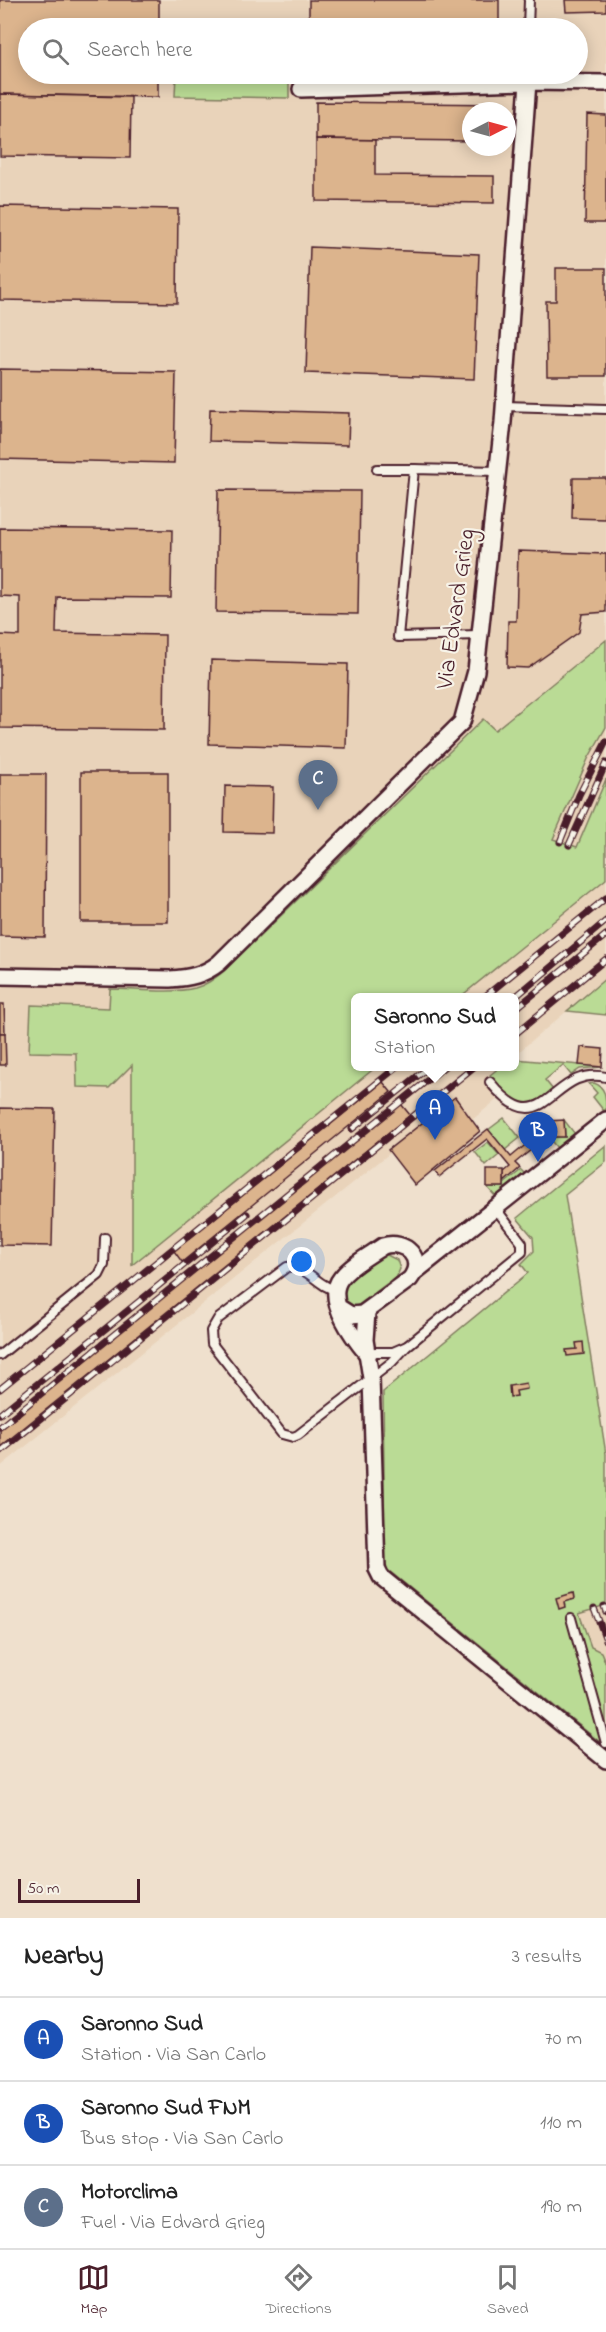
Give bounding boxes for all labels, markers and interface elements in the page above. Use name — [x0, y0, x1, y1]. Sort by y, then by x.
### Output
search box — [18, 18, 588, 84]
icon: search — [39, 35, 72, 68]
text: Search here — [87, 35, 192, 67]
north arrow — [462, 102, 516, 156]
street label: Via Edvard Grieg — [428, 527, 486, 692]
pin: C — [298, 760, 338, 810]
popup — [351, 993, 519, 1071]
text: Saronno Sud — [374, 1002, 496, 1034]
text: Station — [374, 1034, 435, 1063]
pin: A — [416, 1090, 454, 1140]
pin: B — [518, 1112, 558, 1162]
your location — [287, 1247, 316, 1276]
scale bar — [18, 1876, 140, 1904]
text: 50 m — [27, 1877, 59, 1901]
text: Nearby — [24, 1938, 103, 1976]
text: 3 results — [512, 1943, 582, 1972]
text: Saronno Sud — [81, 2009, 203, 2041]
text: A — [37, 2025, 50, 2054]
text: 70 m — [545, 2025, 582, 2054]
text: Station · Via San Carlo — [81, 2041, 266, 2070]
text: Saronno Sud FNM — [81, 2093, 251, 2125]
text: B — [37, 2109, 50, 2138]
text: 110 m — [540, 2109, 582, 2138]
text: Bus stop · Via San Carlo — [81, 2125, 284, 2154]
text: Motorclima — [81, 2177, 178, 2209]
text: C — [38, 2193, 49, 2222]
text: 190 m — [540, 2193, 582, 2222]
text: Fuel · Via Edvard Grieg — [81, 2209, 265, 2238]
tab: Map — [77, 2261, 110, 2321]
tab: Directions — [265, 2261, 332, 2321]
tab: Saved — [487, 2261, 529, 2321]

